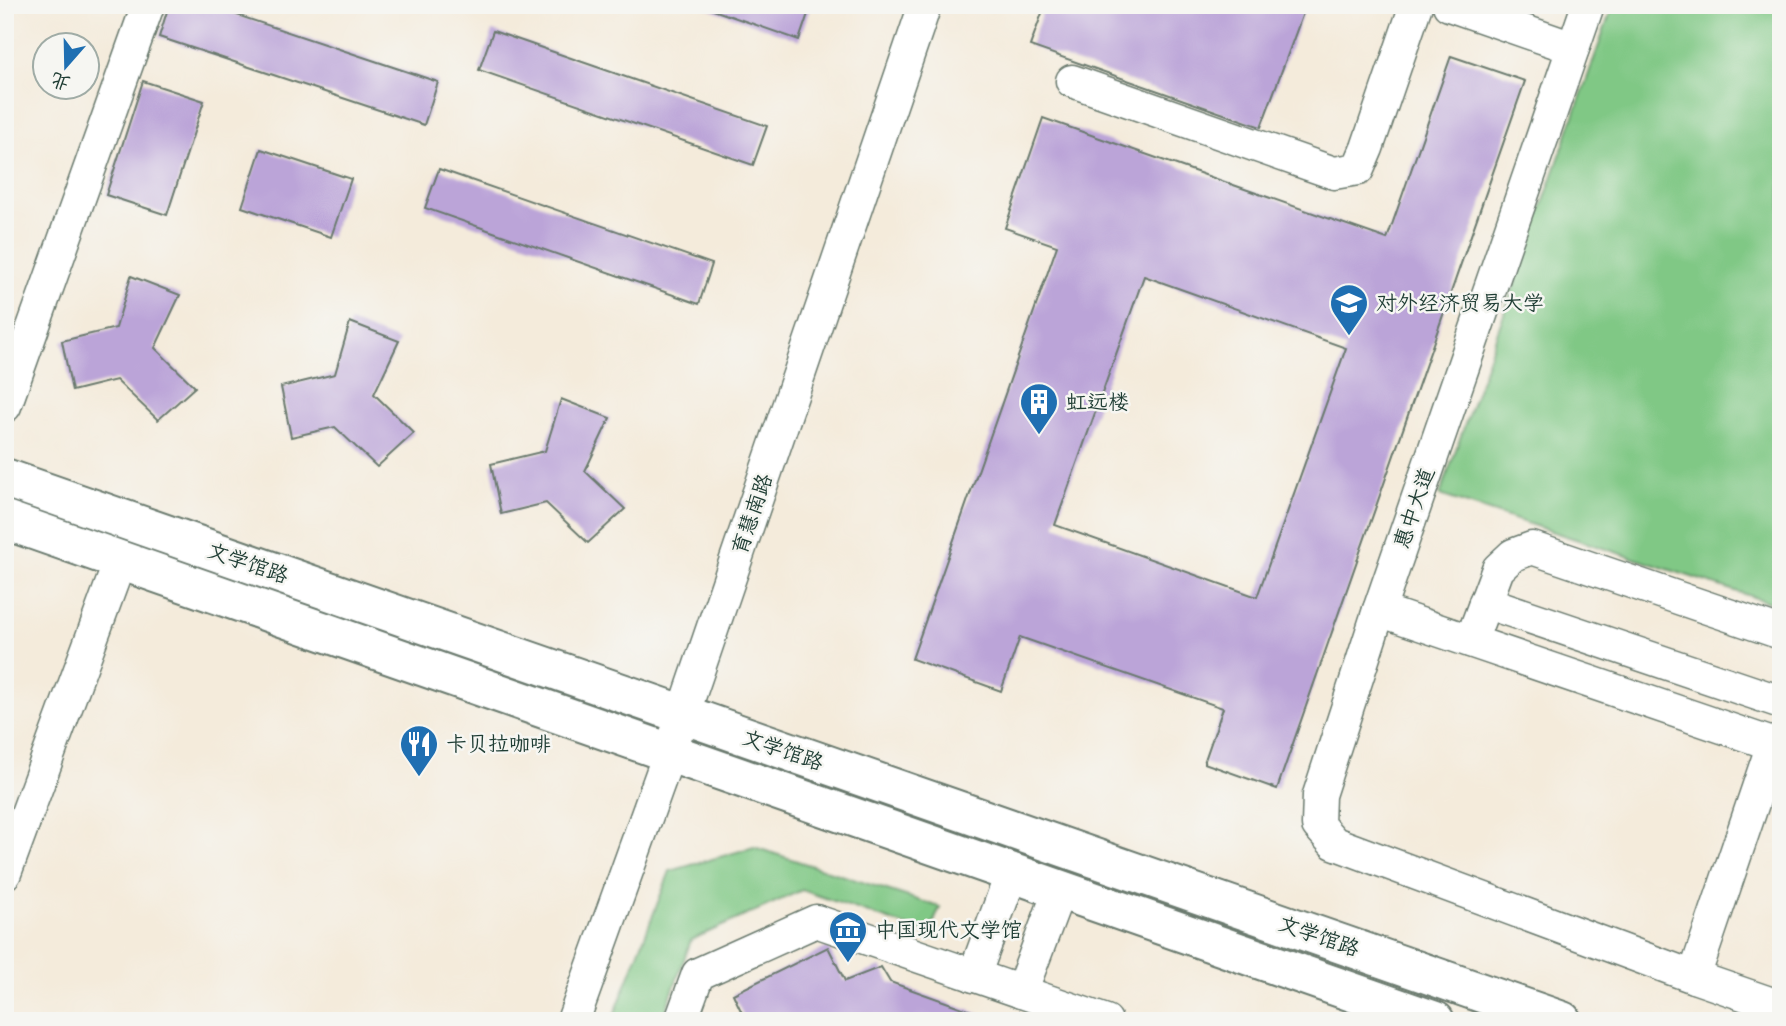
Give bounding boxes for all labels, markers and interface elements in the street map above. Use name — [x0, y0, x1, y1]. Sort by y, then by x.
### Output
north arrow — [32, 32, 102, 102]
text: 北 — [47, 67, 74, 97]
school or university icon: 对外经济贸易大学 — [1328, 282, 1370, 337]
place label: 对外经济贸易大学 — [1376, 288, 1544, 317]
building icon: 虹远楼 — [1018, 381, 1060, 436]
place label: 虹远楼 — [1066, 387, 1129, 416]
street label: 惠中大道 — [1386, 463, 1441, 552]
street label: 育慧南路 — [724, 469, 779, 558]
street label: 文学馆路 — [204, 535, 293, 590]
street label: 文学馆路 — [739, 722, 828, 777]
restaurant icon: 卡贝拉咖啡 — [398, 723, 440, 778]
place label: 卡贝拉咖啡 — [446, 729, 551, 758]
street label: 文学馆路 — [1275, 908, 1364, 963]
museum icon: 中国现代文学馆 — [827, 909, 869, 964]
place label: 中国现代文学馆 — [875, 915, 1022, 944]

